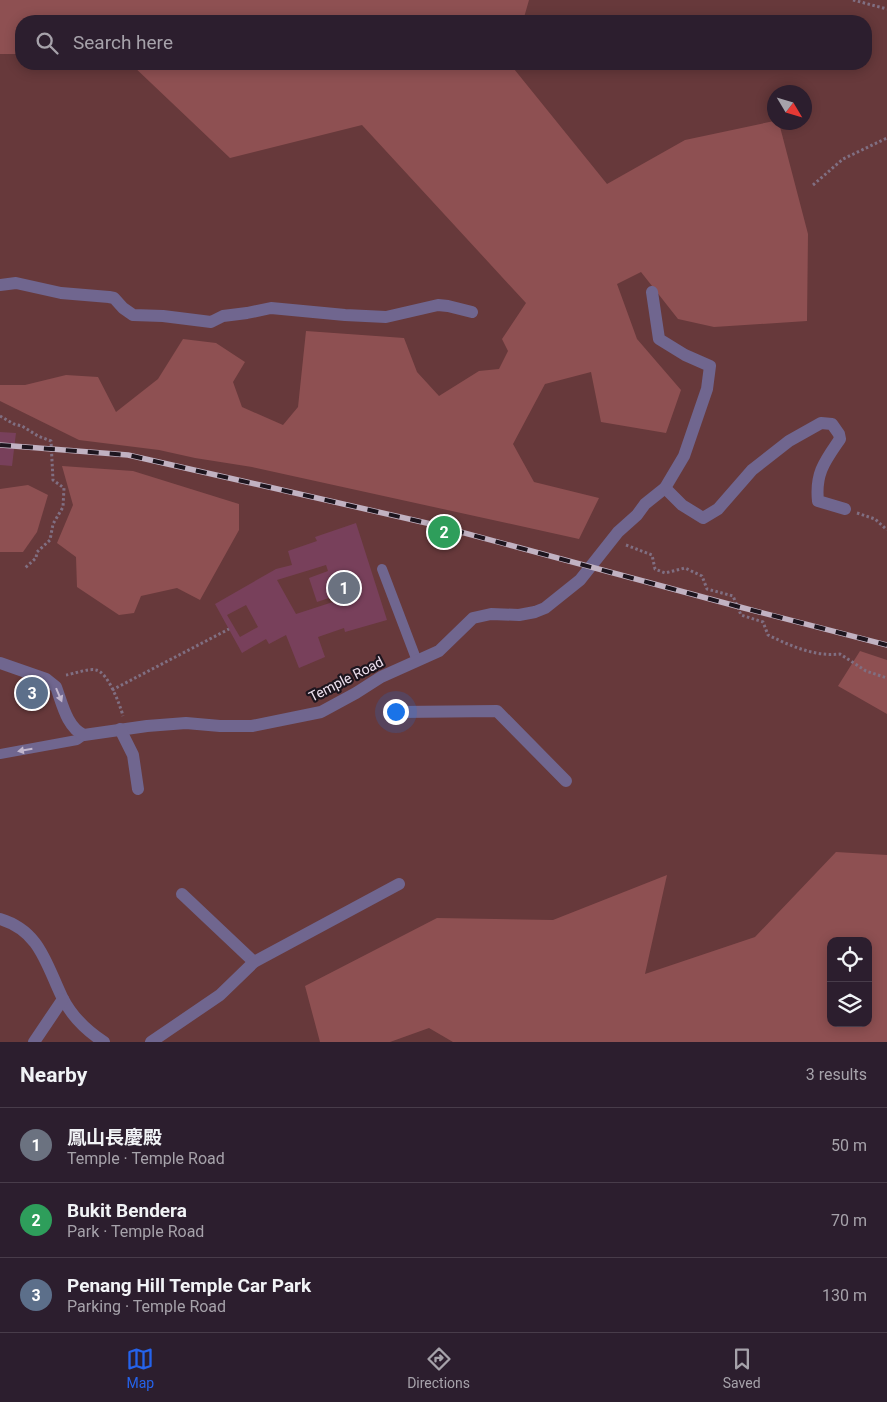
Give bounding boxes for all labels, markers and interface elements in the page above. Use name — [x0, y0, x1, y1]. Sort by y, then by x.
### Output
search box — [15, 15, 872, 70]
icon: search — [33, 29, 61, 57]
text: Search here — [73, 31, 173, 54]
north arrow — [767, 85, 812, 130]
pin: 2 — [428, 513, 460, 551]
pin: 1 — [328, 569, 360, 607]
street label: Temple Road — [306, 653, 386, 705]
pin: 3 — [16, 674, 48, 712]
one-way arrow — [55, 688, 63, 702]
your location — [383, 699, 409, 725]
one-way arrow — [17, 746, 33, 754]
map controls — [827, 937, 872, 1027]
button: locate — [827, 937, 872, 982]
button: layers — [827, 982, 872, 1027]
text: Nearby — [20, 1063, 87, 1087]
text: 3 results — [806, 1065, 867, 1084]
text: 鳳山長慶殿 — [67, 1126, 162, 1149]
text: 1 — [31, 1136, 41, 1155]
text: 50 m — [831, 1136, 867, 1155]
text: Temple · Temple Road — [67, 1149, 225, 1168]
text: Bukit Bendera — [67, 1199, 187, 1222]
text: 2 — [31, 1211, 41, 1230]
text: 70 m — [831, 1211, 867, 1230]
text: Park · Temple Road — [67, 1222, 204, 1241]
text: Penang Hill Temple Car Park — [67, 1274, 311, 1297]
text: 3 — [31, 1286, 41, 1305]
text: 130 m — [822, 1286, 867, 1305]
text: Parking · Temple Road — [67, 1297, 226, 1316]
tab: Map — [126, 1345, 154, 1391]
tab: Directions — [407, 1345, 470, 1391]
tab: Saved — [723, 1345, 761, 1391]

